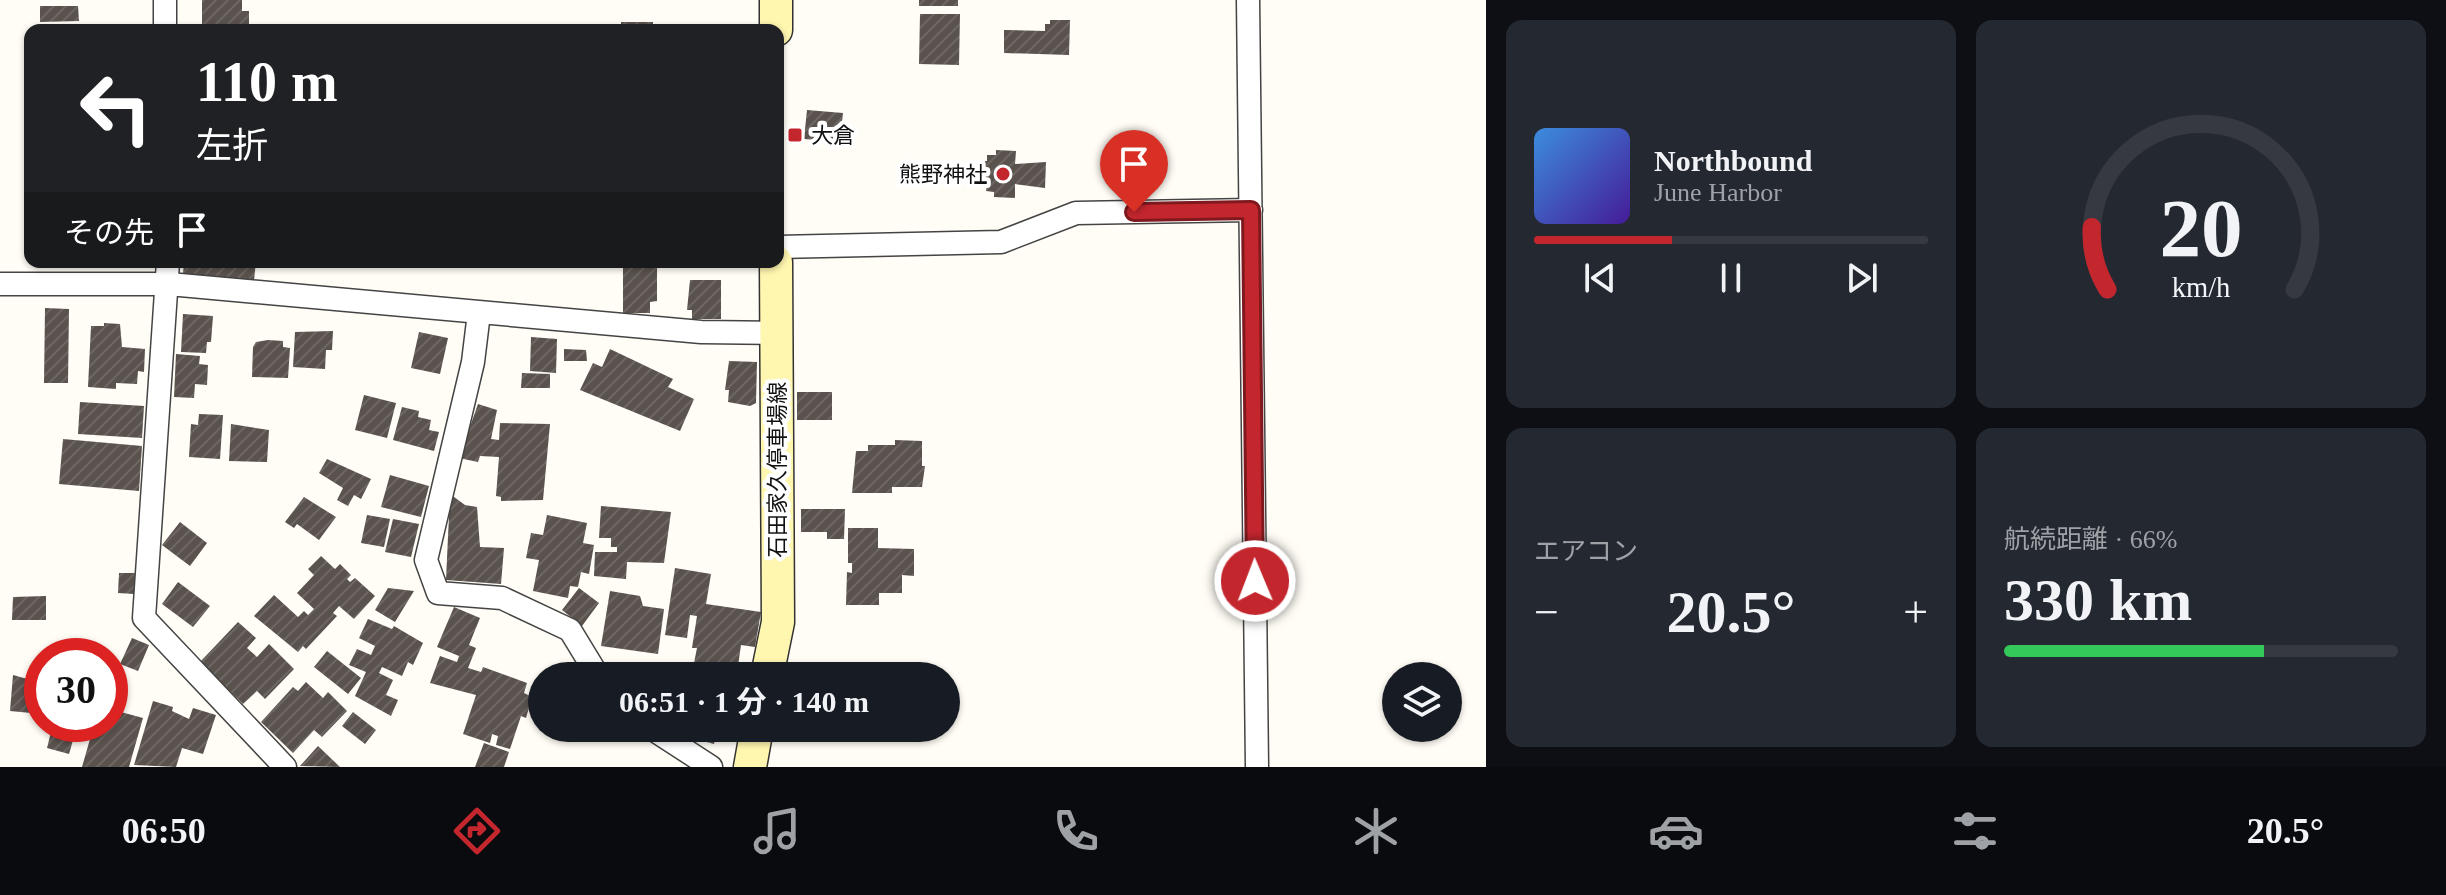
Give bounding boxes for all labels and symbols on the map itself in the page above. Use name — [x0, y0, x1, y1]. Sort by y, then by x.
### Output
place label: 大倉 — [811, 123, 855, 148]
marker: 大倉 — [786, 126, 804, 144]
pin — [1100, 130, 1168, 212]
place label: 熊野神社 — [899, 162, 987, 187]
marker: 熊野神社 — [994, 165, 1012, 183]
street label: 石田家久停車場線 — [765, 382, 790, 558]
position arrow — [1213, 539, 1297, 623]
speed limit sign: 30 — [24, 638, 128, 742]

